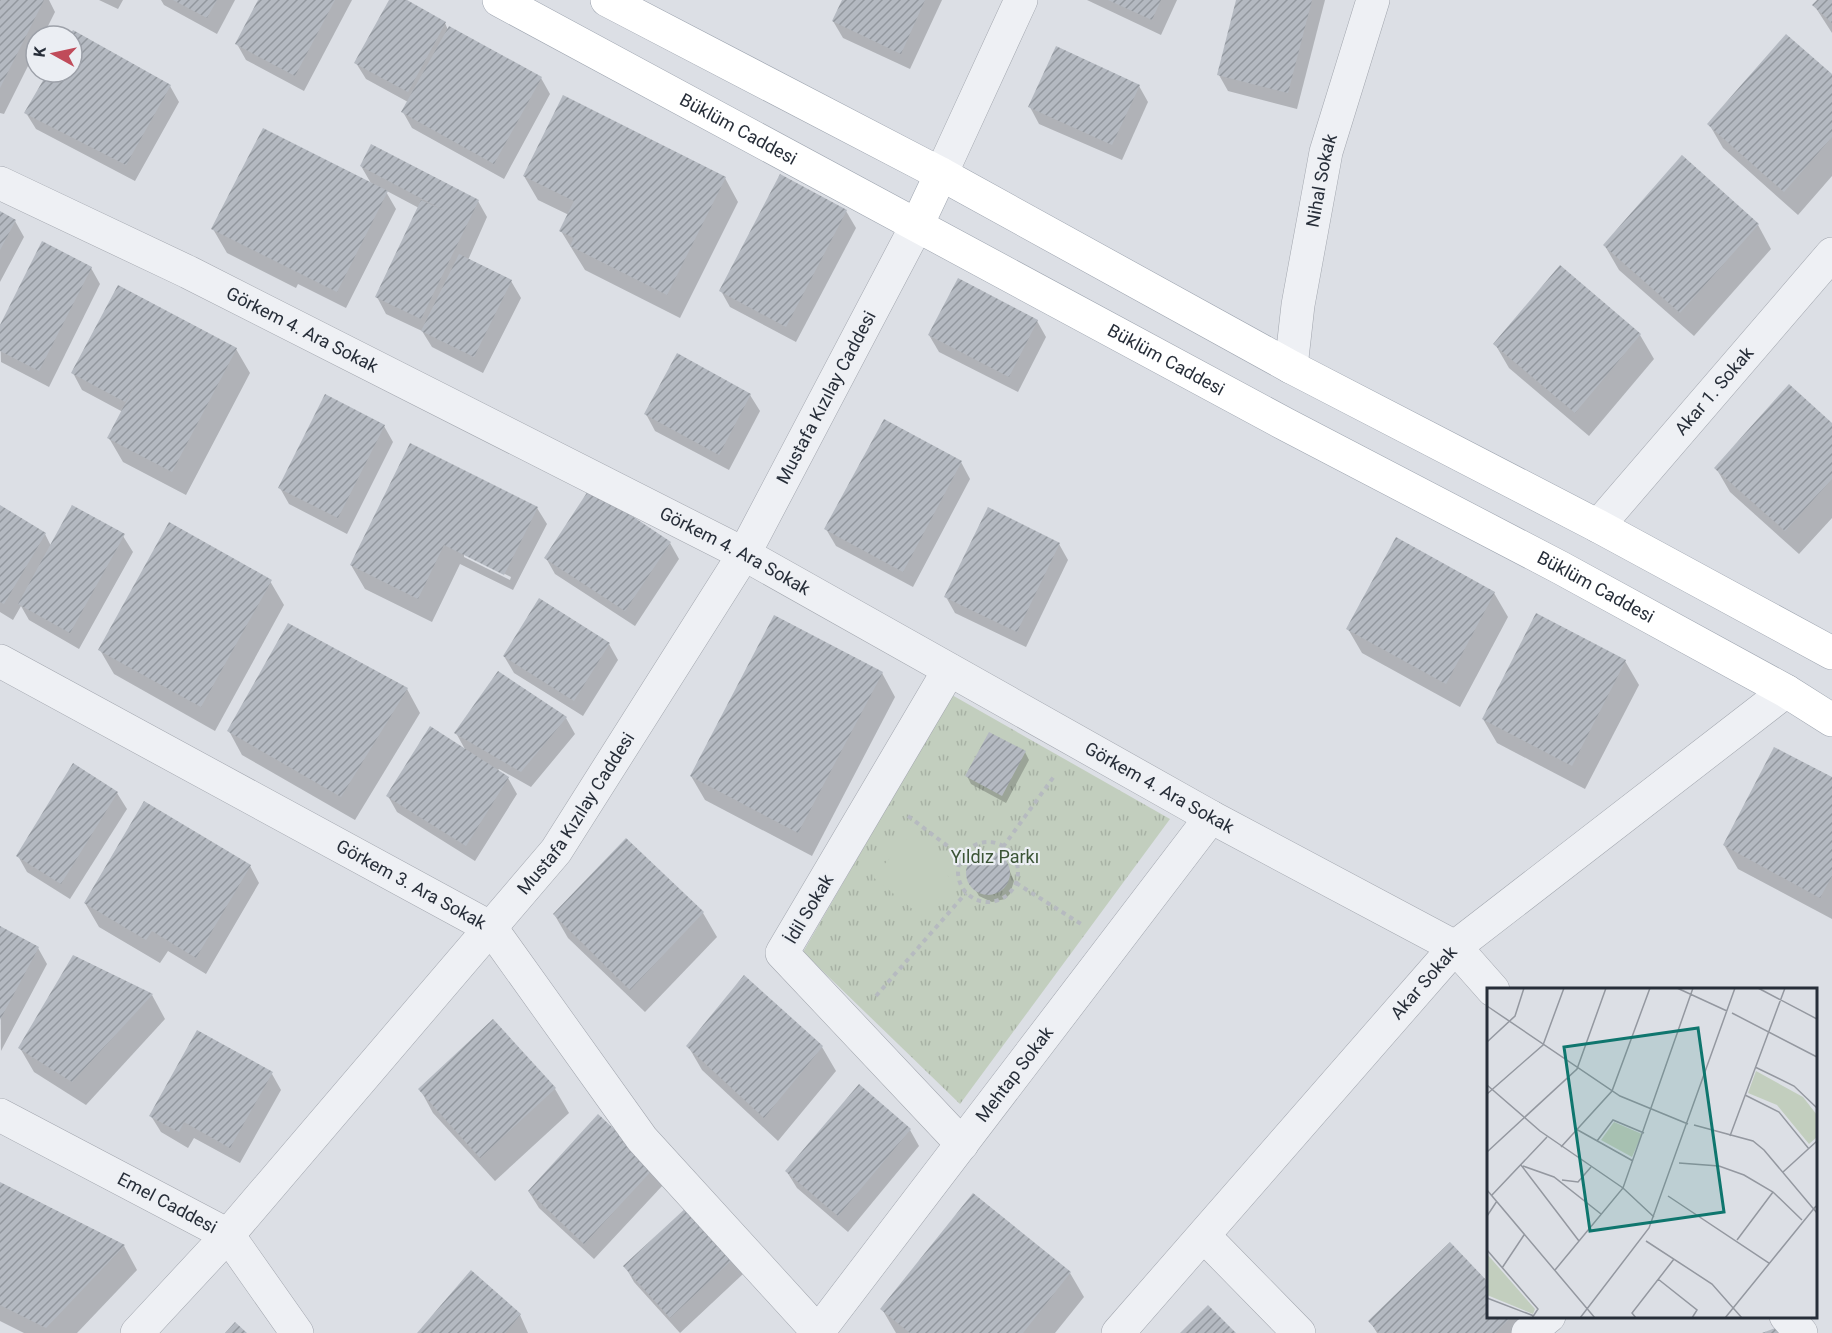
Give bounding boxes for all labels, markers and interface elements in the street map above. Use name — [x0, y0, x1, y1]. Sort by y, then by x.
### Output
north arrow — [24, 24, 84, 84]
text: K — [30, 45, 50, 58]
street label: Büklüm Caddesi — [676, 89, 801, 169]
street label: Nihal Sokak — [1301, 130, 1341, 229]
street label: Görkem 4. Ara Sokak — [223, 282, 383, 377]
street label: Mustafa Kızılay Caddesi — [772, 307, 880, 487]
street label: Büklüm Caddesi — [1104, 319, 1229, 400]
street label: Akar 1. Sokak — [1670, 342, 1758, 439]
street label: Görkem 4. Ara Sokak — [656, 502, 815, 600]
street label: Büklüm Caddesi — [1534, 547, 1658, 627]
street label: Mustafa Kızılay Caddesi — [513, 728, 639, 899]
street label: Görkem 4. Ara Sokak — [1081, 737, 1238, 838]
street label: Görkem 3. Ara Sokak — [333, 835, 491, 934]
park label: Yıldız Parkı — [951, 846, 1039, 867]
street label: İdil Sokak — [780, 869, 838, 947]
street label: Akar Sokak — [1386, 941, 1462, 1023]
inset map — [1487, 988, 1817, 1318]
street label: Mehtap Sokak — [971, 1022, 1058, 1126]
street label: Emel Caddesi — [114, 1168, 221, 1237]

